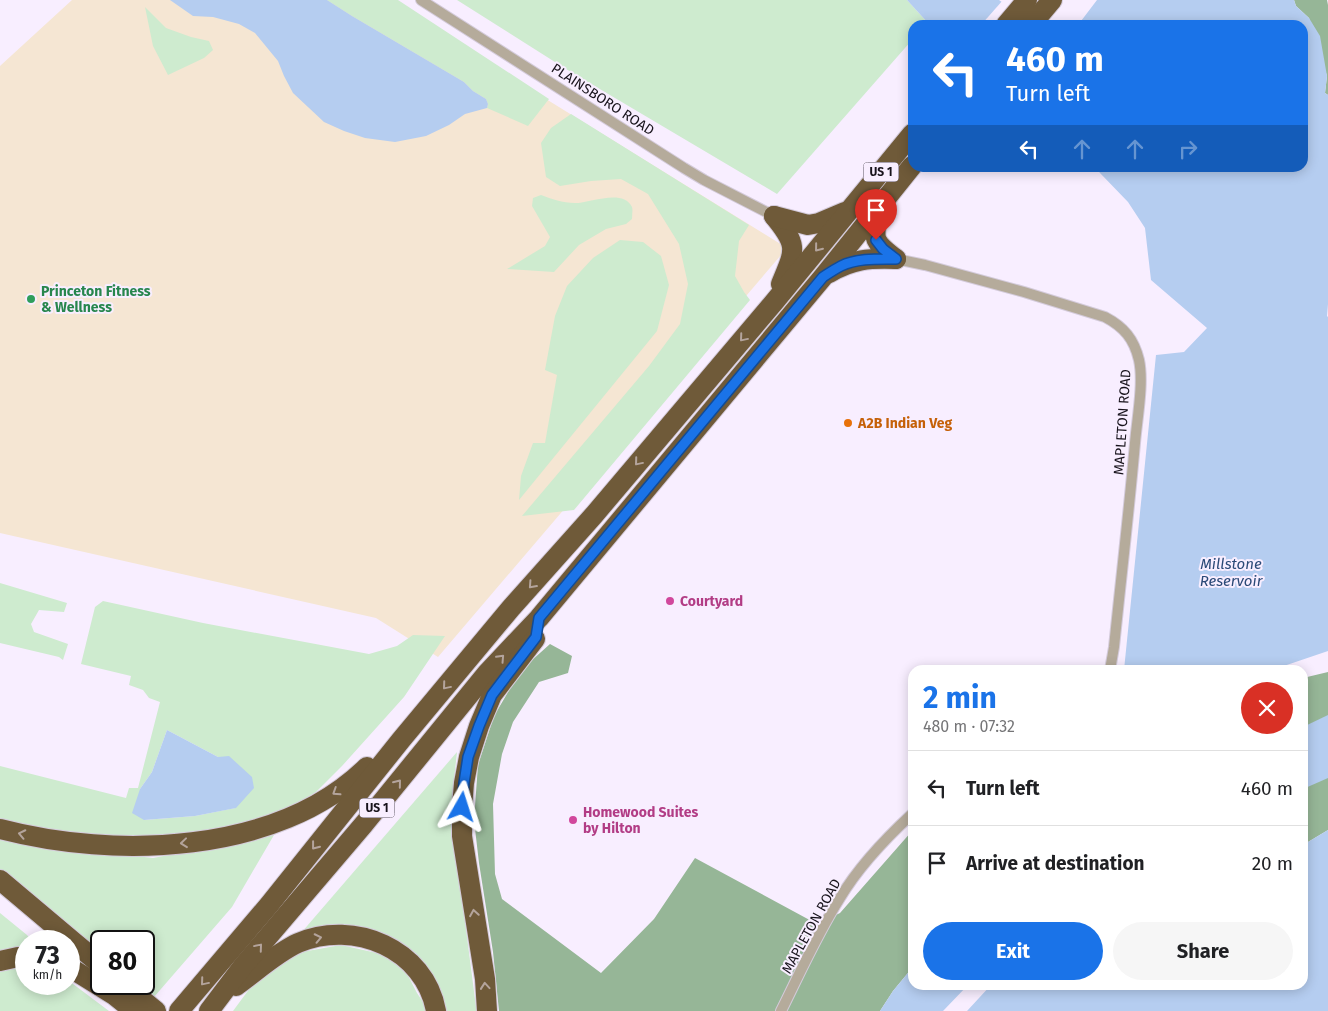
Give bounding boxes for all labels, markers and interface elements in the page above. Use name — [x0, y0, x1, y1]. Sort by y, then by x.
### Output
text: 460 m — [1006, 38, 1104, 80]
icon: left — [923, 40, 988, 105]
street label: PLAINSBORO ROAD — [548, 60, 657, 139]
text: Turn left — [1006, 80, 1090, 107]
icon: left — [1015, 135, 1043, 163]
icon: ahead — [1068, 135, 1096, 163]
icon: ahead — [1121, 135, 1149, 163]
icon: right — [1174, 135, 1202, 163]
road number: US 1 — [864, 162, 898, 182]
pin — [855, 189, 897, 240]
icon: arrive — [862, 196, 890, 224]
one-way arrow — [816, 242, 824, 251]
place label: Princeton Fitness & Wellness — [41, 283, 151, 316]
marker: Princeton Fitness & Wellness — [25, 293, 37, 305]
one-way arrow — [740, 333, 749, 342]
street label: MAPLETON ROAD — [1110, 368, 1135, 476]
place label: A2B Indian Veg — [857, 415, 953, 432]
marker: A2B Indian Veg — [842, 417, 854, 429]
one-way arrow — [635, 456, 644, 465]
water label: Millstone Reservoir — [1200, 555, 1264, 590]
one-way arrow — [528, 579, 537, 588]
place label: Courtyard — [680, 593, 743, 610]
marker: Courtyard — [664, 595, 676, 607]
one-way arrow — [496, 655, 505, 664]
one-way arrow — [443, 680, 452, 689]
text: 2 min — [923, 680, 997, 716]
button: close — [1241, 682, 1293, 734]
text: 480 m · 07:32 — [923, 717, 1015, 736]
icon: left — [923, 774, 951, 802]
text: Turn left — [966, 777, 1040, 800]
text: 460 m — [1241, 777, 1293, 800]
one-way arrow — [392, 780, 400, 789]
position arrow — [435, 780, 487, 832]
one-way arrow — [332, 786, 342, 795]
road number: US 1 — [360, 798, 394, 818]
place label: Homewood Suites by Hilton — [583, 804, 698, 837]
marker: Homewood Suites by Hilton — [567, 814, 579, 826]
one-way arrow — [18, 829, 27, 840]
one-way arrow — [179, 837, 187, 848]
one-way arrow — [313, 840, 321, 849]
icon: arrive — [923, 849, 951, 877]
text: Arrive at destination — [966, 852, 1145, 875]
text: 20 m — [1252, 852, 1293, 875]
street label: MAPLETON ROAD — [778, 876, 845, 977]
one-way arrow — [469, 908, 480, 916]
button: Exit — [923, 922, 1103, 980]
button: Share — [1113, 922, 1293, 980]
speed limit sign: 80 — [90, 930, 155, 995]
one-way arrow — [314, 933, 323, 944]
text: 73 — [35, 941, 60, 971]
one-way arrow — [253, 944, 262, 953]
text: km/h — [33, 968, 62, 982]
one-way arrow — [201, 976, 209, 985]
one-way arrow — [480, 981, 491, 989]

